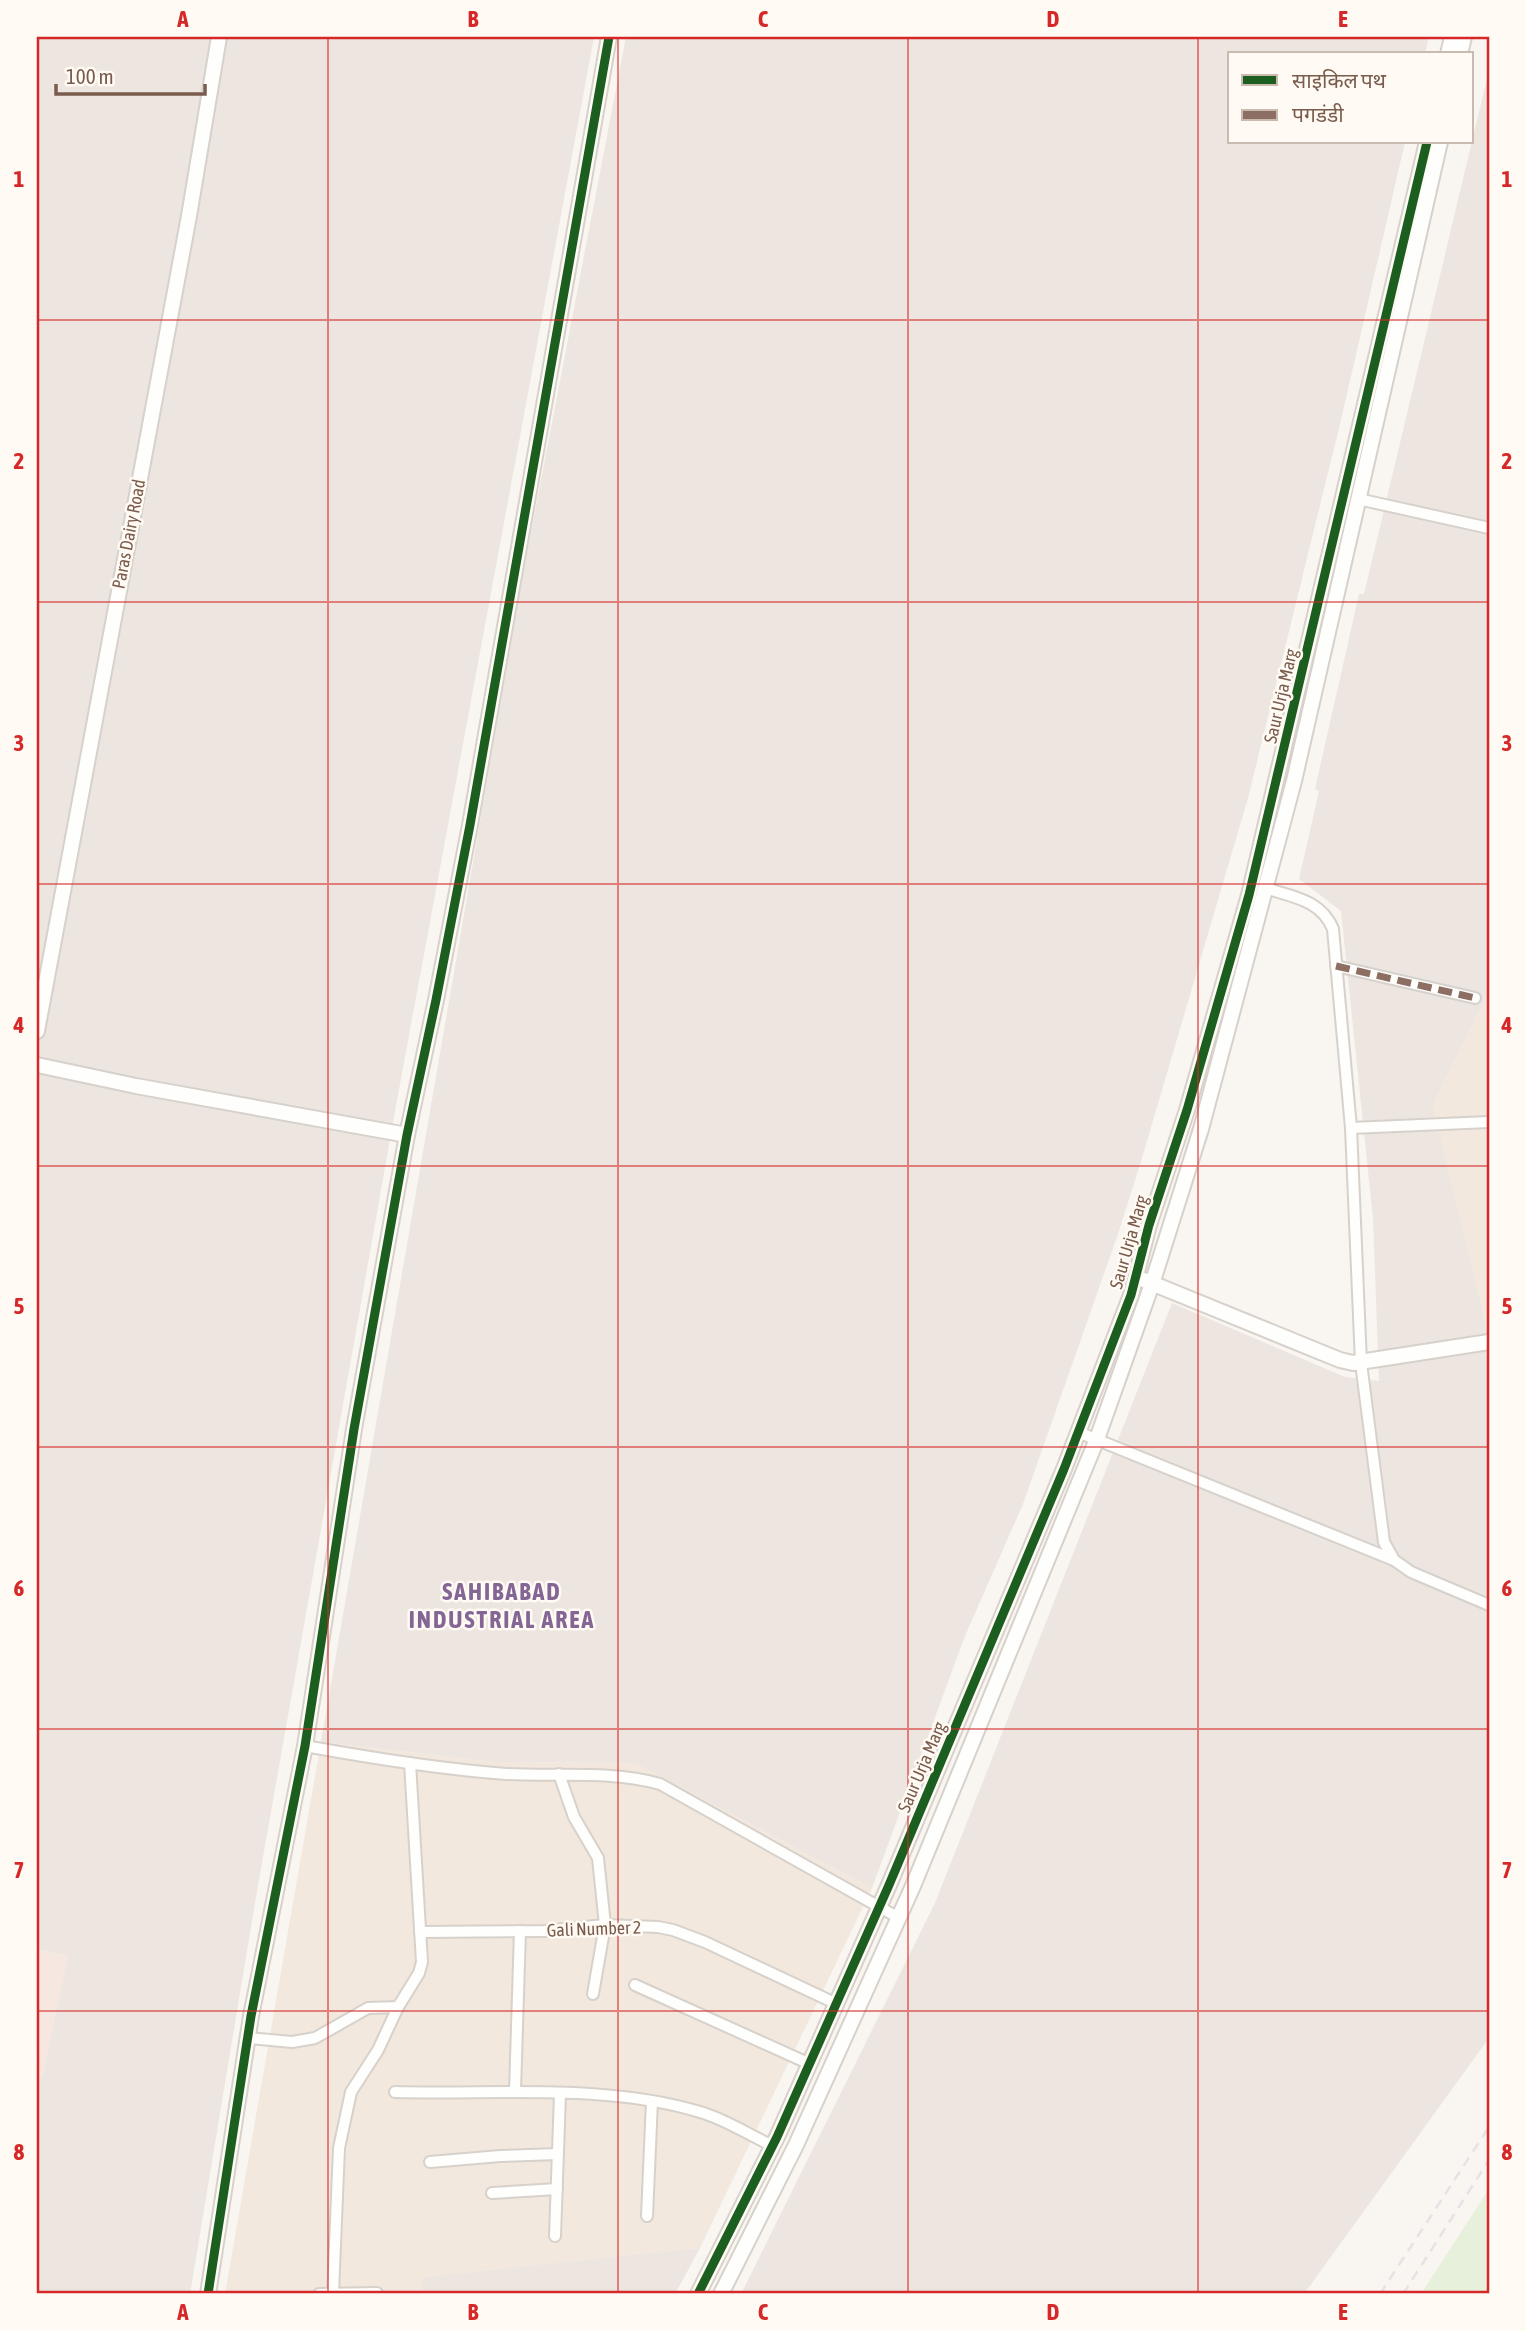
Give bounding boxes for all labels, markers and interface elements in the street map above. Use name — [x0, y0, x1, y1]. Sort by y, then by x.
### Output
text: A — [176, 6, 189, 32]
text: B — [468, 6, 479, 32]
text: C — [758, 6, 769, 32]
text: D — [1047, 6, 1060, 32]
text: E — [1338, 6, 1348, 32]
scale bar — [56, 52, 205, 96]
legend — [1228, 52, 1474, 144]
text: 100 m — [66, 64, 114, 88]
text: साइकिल पथ — [1292, 68, 1387, 92]
text: पगडंडी — [1292, 102, 1344, 126]
text: 1 — [14, 166, 25, 192]
text: 1 — [1502, 166, 1513, 192]
text: 2 — [14, 448, 24, 474]
text: 2 — [1502, 448, 1512, 474]
street label: Paras Dairy Road — [108, 477, 149, 590]
street label: Saur Urja Marg — [1259, 646, 1302, 745]
text: 3 — [14, 730, 24, 756]
text: 3 — [1502, 730, 1512, 756]
text: 4 — [13, 1012, 25, 1038]
text: 4 — [1501, 1012, 1513, 1038]
street label: Saur Urja Marg — [1105, 1192, 1152, 1291]
text: 5 — [14, 1293, 25, 1319]
text: 5 — [1502, 1293, 1513, 1319]
text: 6 — [14, 1575, 25, 1601]
text: 6 — [1502, 1575, 1513, 1601]
district label: SAHIBABAD INDUSTRIAL AREA — [409, 1578, 595, 1633]
street label: Saur Urja Marg — [893, 1718, 950, 1815]
text: 7 — [14, 1857, 24, 1883]
text: 7 — [1502, 1857, 1512, 1883]
street label: Gali Number 2 — [546, 1916, 642, 1941]
text: 8 — [14, 2139, 25, 2165]
text: 8 — [1502, 2139, 1513, 2165]
text: A — [176, 2299, 189, 2325]
text: B — [468, 2299, 479, 2325]
text: C — [758, 2299, 769, 2325]
text: D — [1047, 2299, 1060, 2325]
text: E — [1338, 2299, 1348, 2325]

